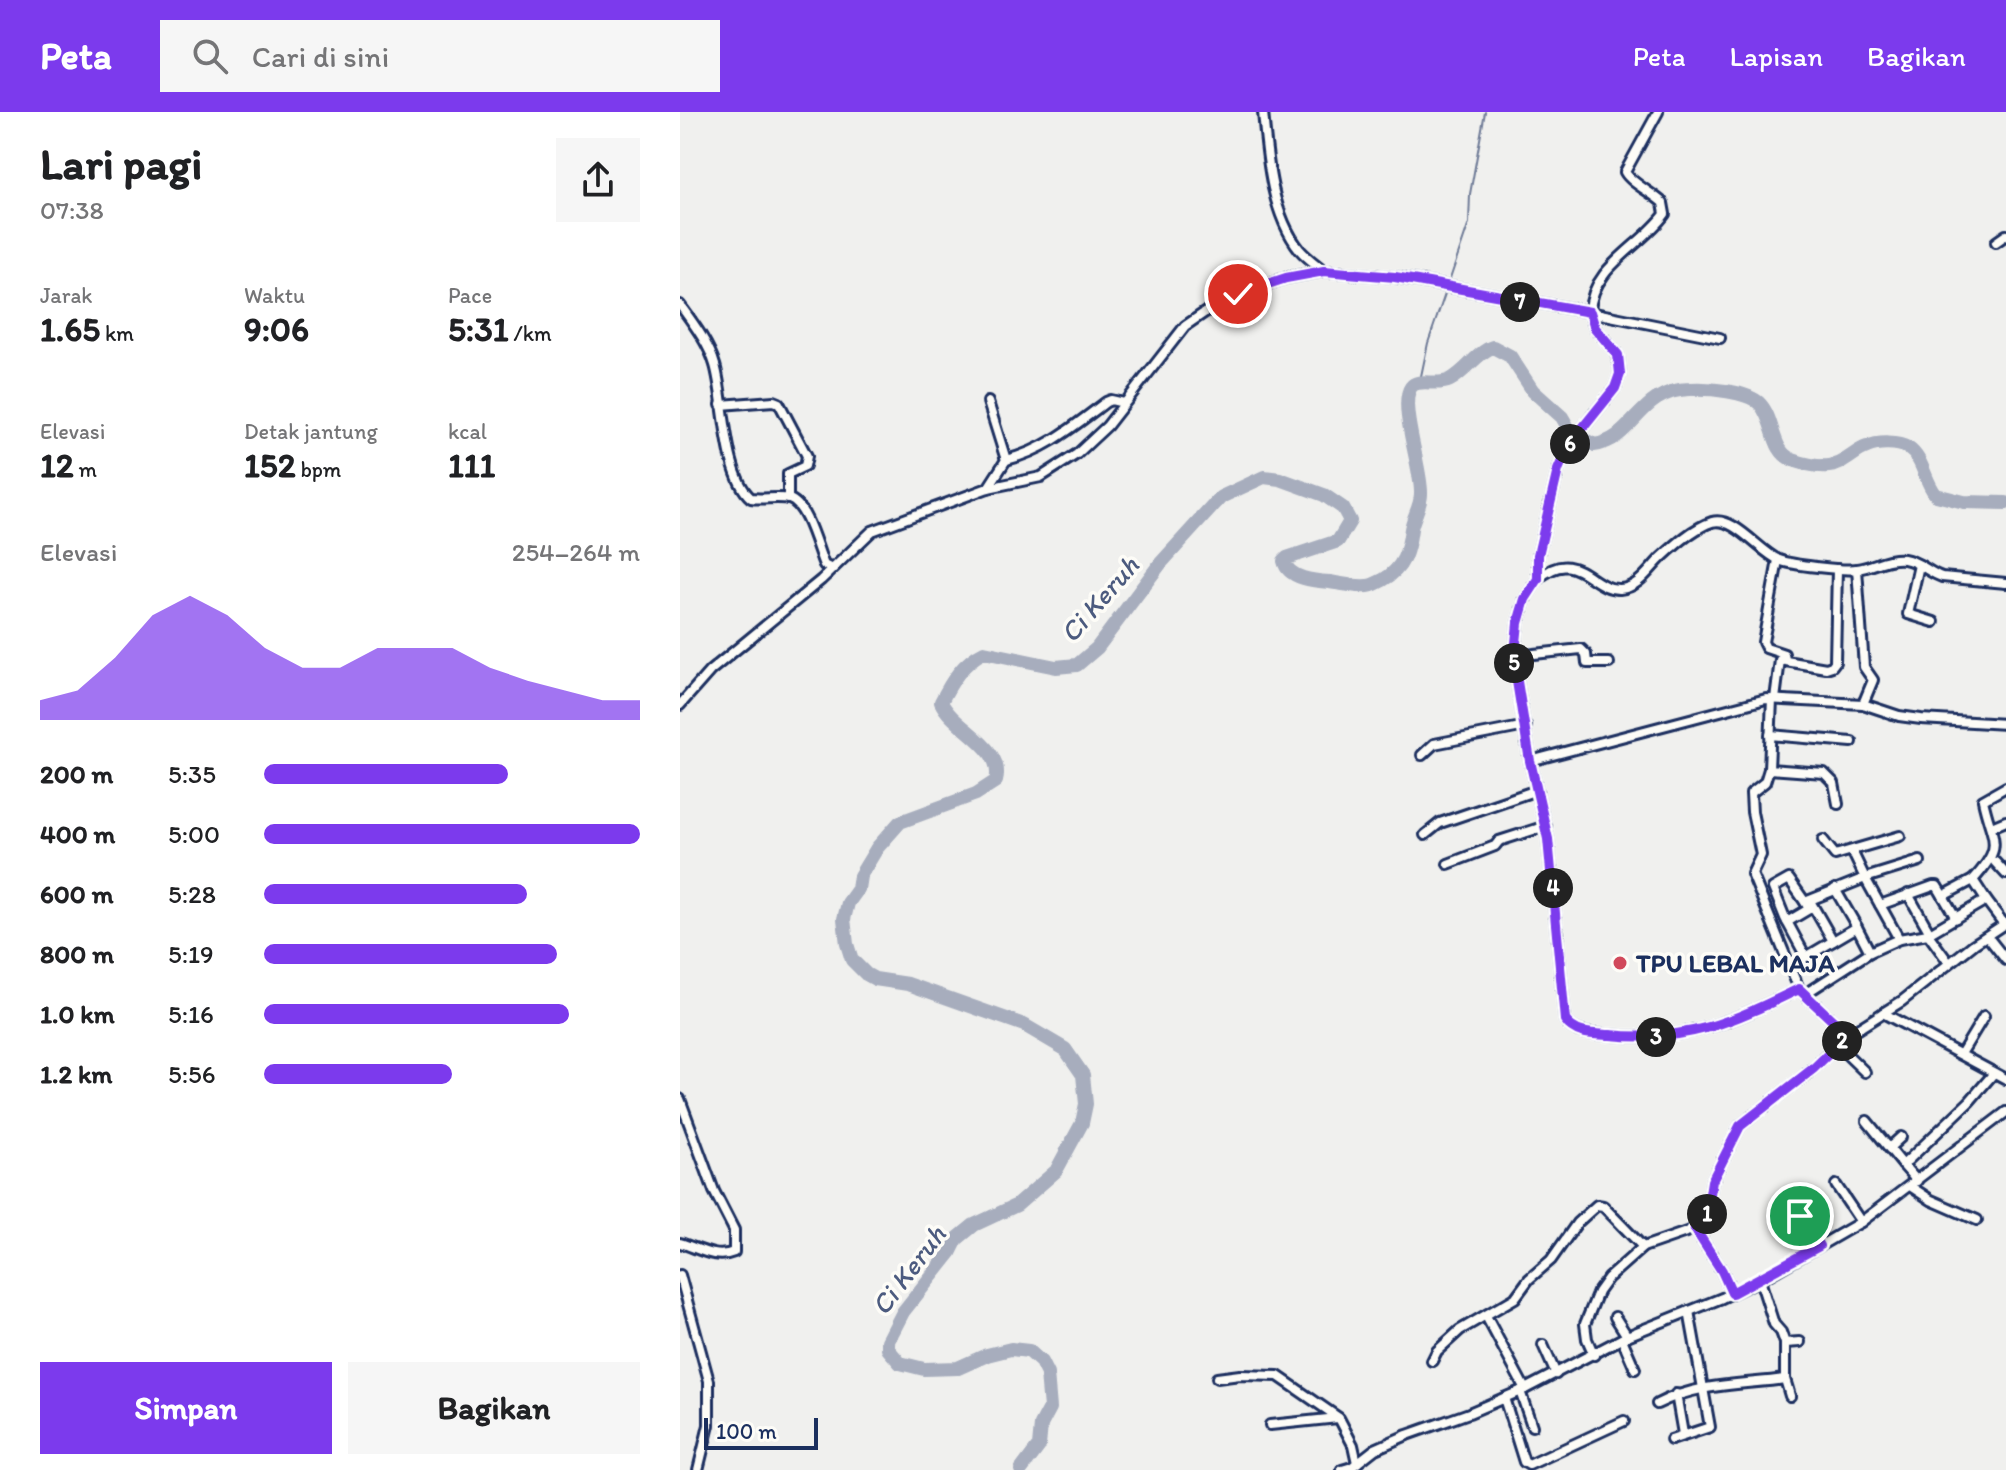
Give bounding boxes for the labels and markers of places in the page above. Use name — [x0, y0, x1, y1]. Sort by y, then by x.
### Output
pin — [1204, 260, 1272, 328]
pin: 7 — [1500, 282, 1540, 322]
pin: 6 — [1550, 424, 1590, 464]
pin: 5 — [1494, 643, 1534, 683]
pin: 4 — [1533, 868, 1573, 908]
place label: TPU LEBAL MAJA — [1635, 947, 1835, 979]
marker: TPU LEBAL MAJA — [1611, 954, 1629, 972]
pin: 3 — [1636, 1017, 1676, 1057]
pin: 2 — [1822, 1021, 1862, 1061]
pin — [1766, 1182, 1834, 1250]
pin: 1 — [1687, 1194, 1727, 1234]

